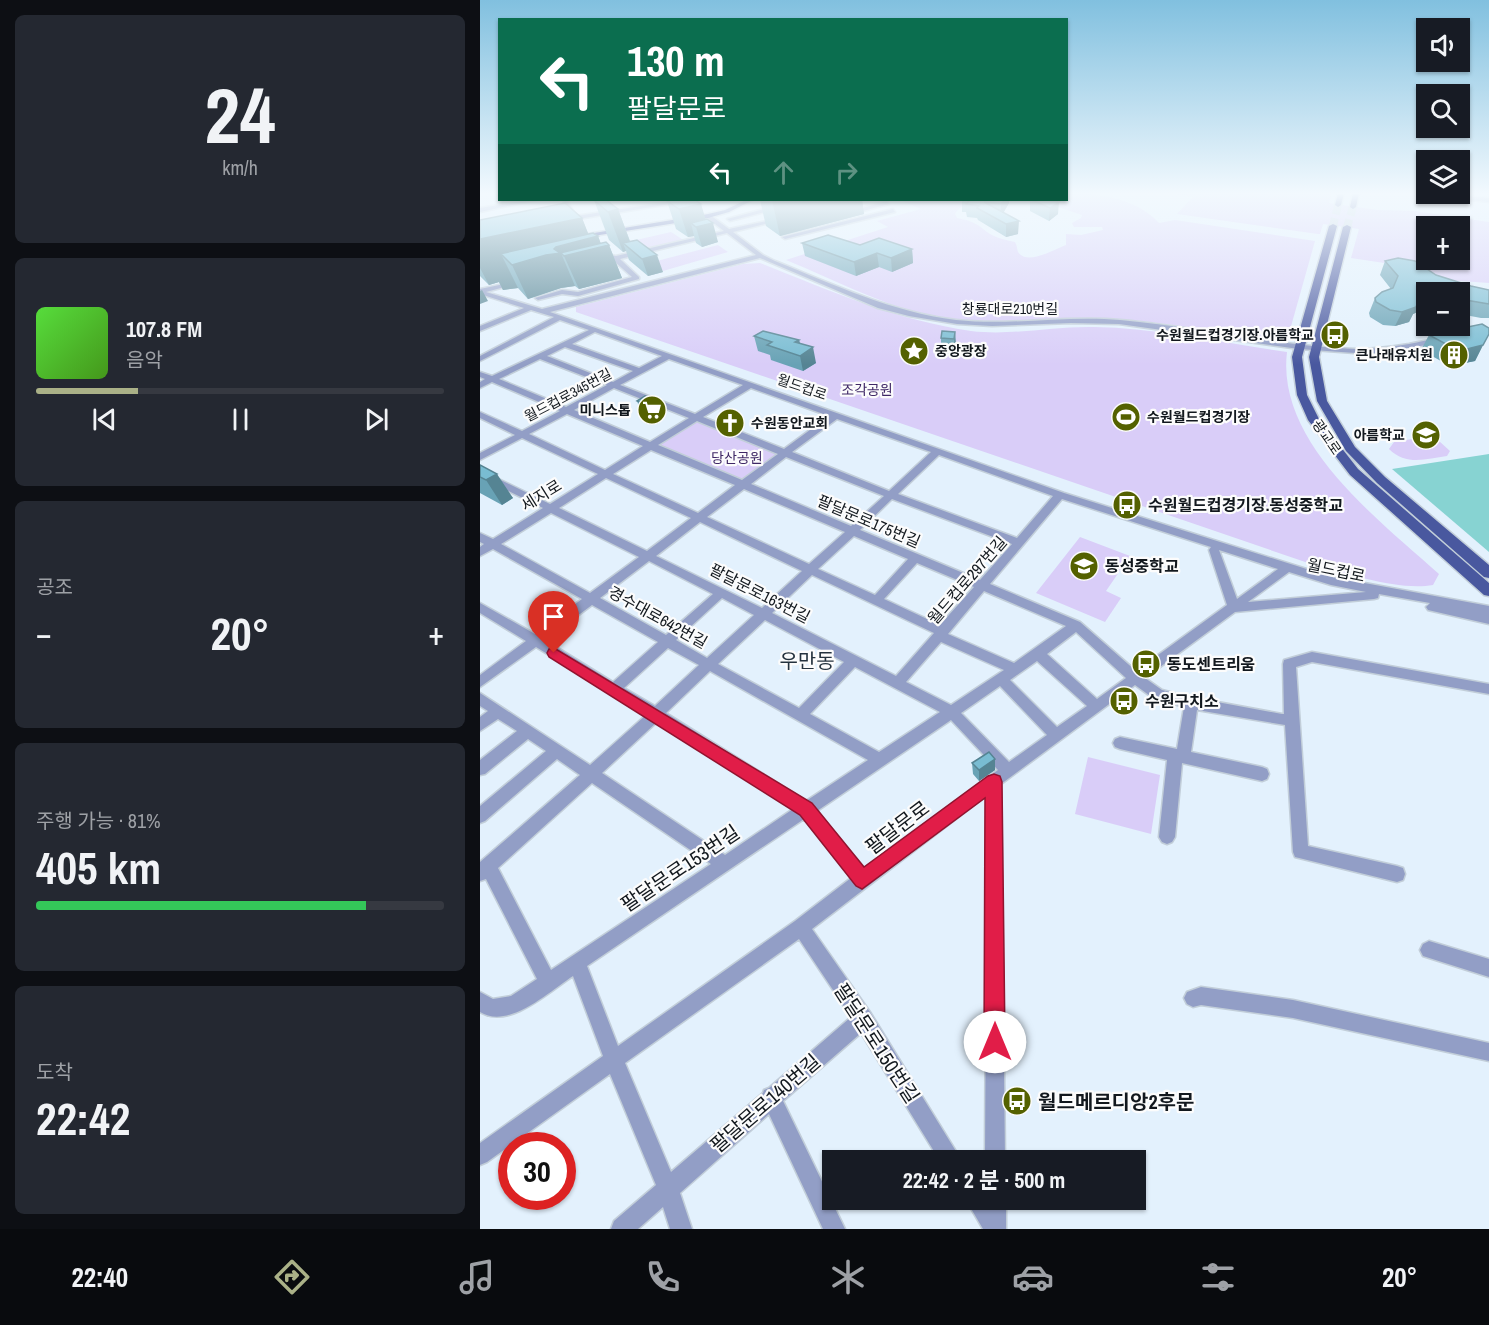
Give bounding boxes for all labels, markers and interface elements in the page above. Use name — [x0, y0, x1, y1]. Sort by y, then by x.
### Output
map controls — [1416, 18, 1470, 336]
button: sound — [1416, 18, 1470, 72]
text: 130 m — [627, 33, 725, 89]
icon: left — [528, 42, 606, 120]
text: 24 — [204, 62, 276, 167]
button: search — [1416, 84, 1470, 138]
text: 팔달문로 — [627, 90, 726, 126]
button: layers — [1416, 150, 1470, 204]
text: km/h — [222, 154, 258, 181]
icon: left — [704, 156, 737, 189]
icon: ahead — [767, 156, 800, 189]
icon: right — [830, 156, 863, 189]
button: + — [1416, 216, 1470, 270]
button: − — [1416, 282, 1470, 336]
street label: 창룡대로210번길 — [962, 300, 1058, 318]
text: 107.8 FM — [126, 314, 202, 344]
bus stop icon: 수원월드컵경기장.아름학교 — [1319, 319, 1351, 351]
place label: 수원월드컵경기장.아름학교 — [1156, 326, 1314, 344]
place icon: 중앙광장 — [898, 335, 930, 367]
building icon: 큰나래유치원 — [1438, 339, 1470, 371]
place label: 중앙광장 — [935, 342, 987, 360]
text: 음악 — [126, 346, 163, 373]
place label: 큰나래유치원 — [1356, 346, 1433, 364]
street label: 월드컵로345번길 — [521, 364, 615, 426]
street label: 월드컵로 — [775, 370, 829, 404]
park label: 조각공원 — [841, 381, 893, 399]
supermarket icon: 미니스톱 — [636, 394, 668, 426]
place label: 미니스톱 — [579, 401, 631, 419]
sports icon: 수원월드컵경기장 — [1110, 401, 1142, 433]
icon: previous — [88, 403, 121, 436]
icon: pause — [224, 403, 257, 436]
icon: next — [360, 403, 393, 436]
church icon: 수원동안교회 — [714, 407, 746, 439]
place label: 수원월드컵경기장 — [1147, 408, 1250, 426]
place label: 수원동안교회 — [751, 414, 828, 432]
street label: 광교로 — [1309, 416, 1346, 458]
school or university icon: 아름학교 — [1410, 419, 1442, 451]
place label: 아름학교 — [1353, 426, 1405, 444]
park label: 당산공원 — [711, 449, 763, 467]
street label: 세지로 — [516, 474, 566, 516]
street label: 팔달문로175번길 — [814, 489, 924, 553]
bus stop icon: 수원월드컵경기장.동성중학교 — [1111, 489, 1143, 521]
place label: 수원월드컵경기장.동성중학교 — [1148, 494, 1343, 516]
street label: 월드컵로297번길 — [923, 531, 1011, 629]
school or university icon: 동성중학교 — [1068, 550, 1100, 582]
street label: 월드컵로 — [1305, 553, 1367, 587]
place label: 동성중학교 — [1105, 555, 1179, 577]
street label: 팔달문로163번길 — [706, 558, 814, 628]
text: 공조 — [36, 573, 73, 600]
street label: 경수대로642번길 — [604, 581, 712, 653]
pin — [528, 591, 579, 653]
icon: arrive — [537, 600, 570, 633]
text: 20° — [210, 603, 270, 664]
text: − — [36, 611, 52, 655]
text: + — [428, 611, 444, 655]
district label: 우만동 — [779, 647, 835, 674]
bus stop icon: 동도센트리움 — [1130, 648, 1162, 680]
place label: 동도센트리움 — [1167, 653, 1255, 675]
bus stop icon: 수원구치소 — [1108, 685, 1140, 717]
place label: 수원구치소 — [1145, 690, 1219, 712]
street label: 팔달문로 — [859, 794, 935, 860]
text: 주행 가능 · 81% — [36, 807, 161, 834]
street label: 팔달문로153번길 — [615, 818, 745, 918]
text: 405 km — [36, 837, 161, 898]
street label: 팔달문로150번길 — [828, 978, 926, 1108]
position arrow — [963, 1010, 1027, 1074]
street label: 팔달문로140번길 — [704, 1048, 826, 1158]
text: 도착 — [36, 1058, 73, 1085]
bus stop icon: 월드메르디앙2후문 — [1001, 1085, 1033, 1117]
text: 22:42 — [36, 1088, 130, 1149]
place label: 월드메르디앙2후문 — [1038, 1088, 1194, 1115]
speed limit sign: 30 — [498, 1132, 576, 1210]
text: 22:42 · 2 분 · 500 m — [903, 1165, 1065, 1195]
icon: directions — [271, 1256, 313, 1298]
icon: music — [456, 1256, 498, 1298]
icon: phone — [642, 1256, 684, 1298]
icon: climate — [827, 1256, 869, 1298]
icon: car — [1012, 1256, 1054, 1298]
icon: filters — [1197, 1256, 1239, 1298]
text: 22:40 — [72, 1259, 128, 1295]
text: 20° — [1382, 1259, 1417, 1295]

